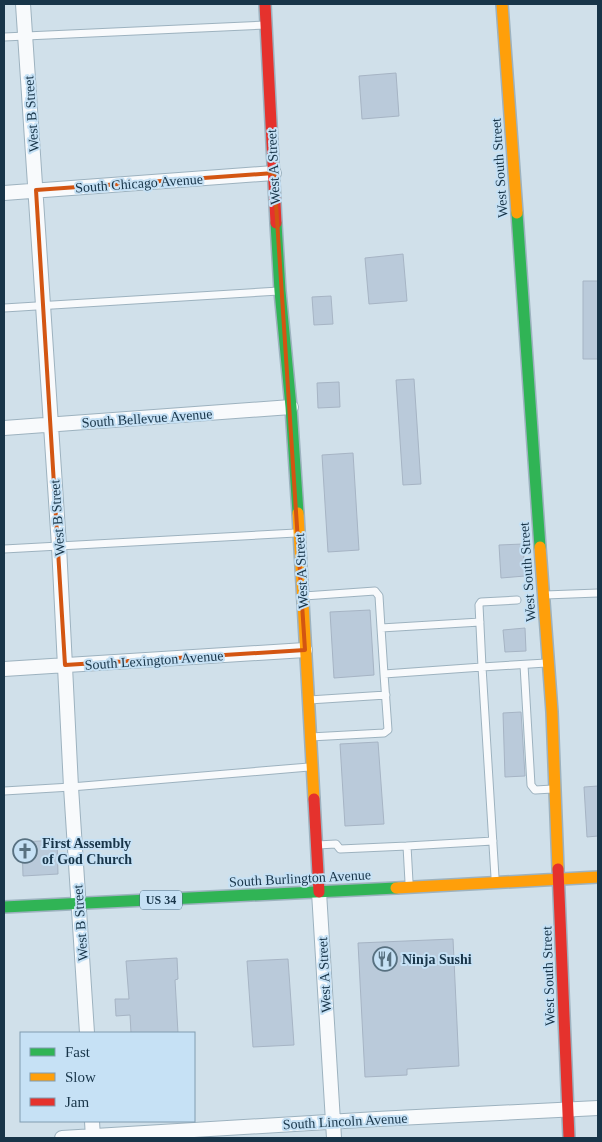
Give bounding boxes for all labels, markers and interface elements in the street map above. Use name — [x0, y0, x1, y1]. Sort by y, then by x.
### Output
street label: West B Street — [21, 75, 42, 153]
street label: West South Street — [489, 117, 510, 218]
street label: West A Street — [264, 129, 283, 205]
street label: South Chicago Avenue — [75, 172, 203, 195]
street label: South Bellevue Avenue — [81, 406, 213, 431]
street label: West B Street — [47, 479, 68, 557]
street label: West South Street — [517, 521, 538, 622]
street label: West A Street — [292, 533, 311, 609]
street label: South Lexington Avenue — [84, 648, 224, 673]
place label: First Assembly of God Church — [42, 836, 132, 867]
church icon: First Assembly of God Church — [12, 838, 38, 864]
street label: South Burlington Avenue — [229, 867, 371, 890]
street label: West B Street — [70, 884, 91, 962]
road number: US 34 — [140, 890, 182, 910]
street label: West South Street — [539, 926, 558, 1026]
street label: West A Street — [315, 937, 334, 1013]
restaurant icon: Ninja Sushi — [372, 946, 398, 972]
place label: Ninja Sushi — [402, 952, 472, 967]
legend — [20, 1032, 195, 1122]
text: Fast — [65, 1044, 91, 1060]
text: Slow — [65, 1069, 96, 1085]
text: Jam — [65, 1094, 89, 1110]
street label: South Lincoln Avenue — [282, 1111, 408, 1132]

